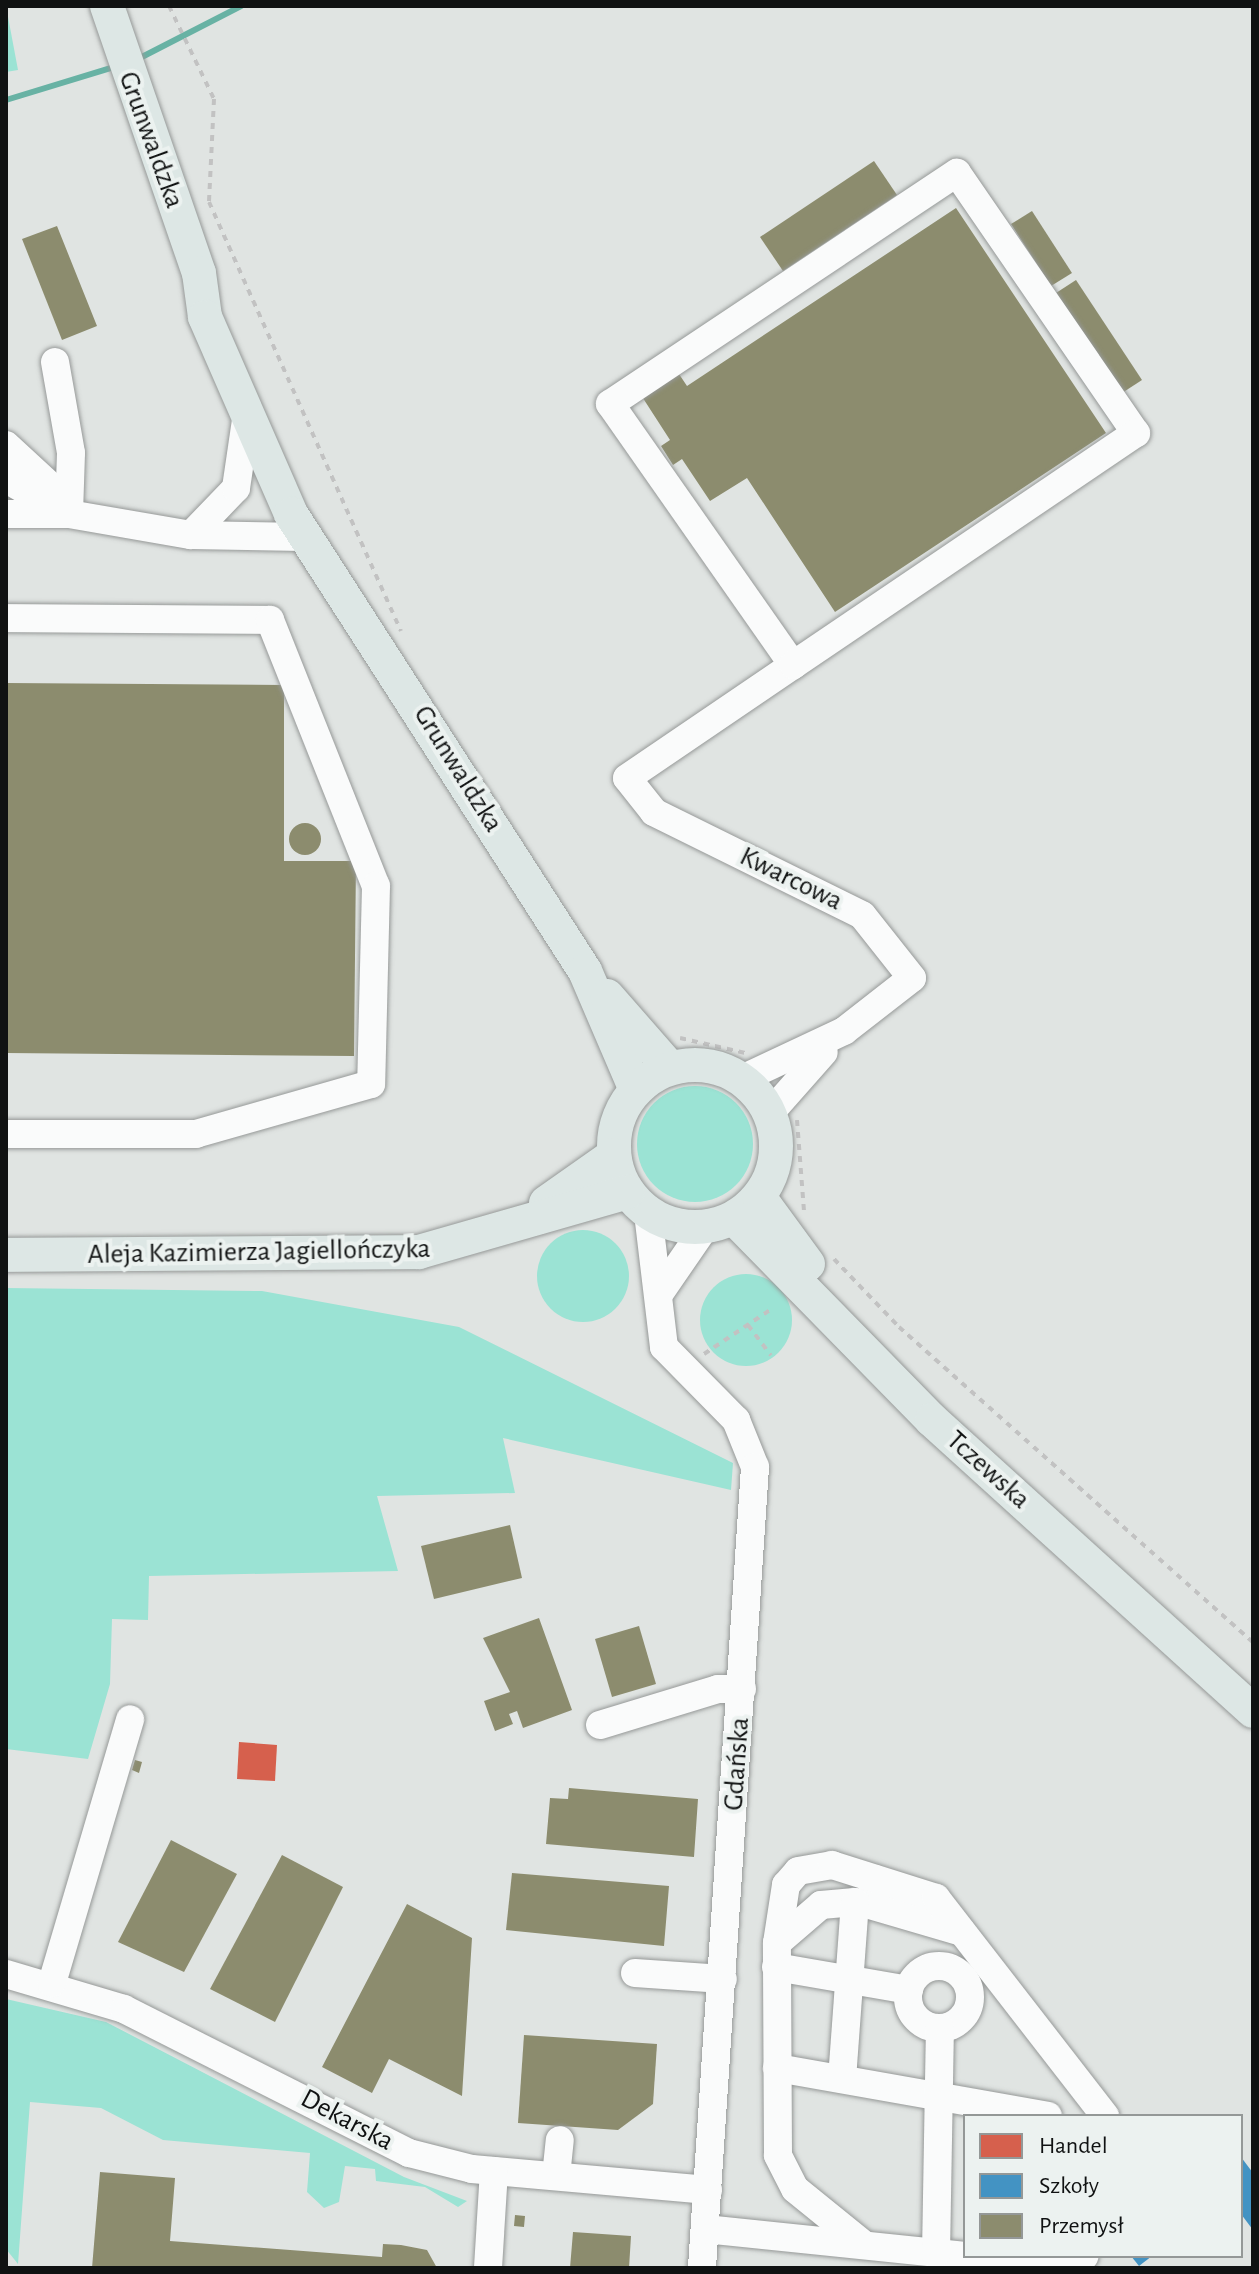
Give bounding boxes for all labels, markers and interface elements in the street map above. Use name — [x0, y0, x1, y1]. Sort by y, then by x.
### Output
street label: Grunwaldzka — [111, 67, 191, 213]
street label: Grunwaldzka — [406, 700, 510, 838]
street label: Kwarcowa — [734, 840, 848, 918]
street label: Aleja Kazimierza Jagiellończyka — [87, 1232, 431, 1272]
street label: Tczewska — [939, 1424, 1037, 1516]
street label: Gdańska — [717, 1716, 757, 1812]
street label: Dekarska — [295, 2082, 399, 2158]
legend — [963, 2114, 1243, 2258]
text: Handel — [1039, 2134, 1108, 2158]
text: Szkoły — [1039, 2174, 1099, 2198]
text: Przemysł — [1039, 2214, 1124, 2238]

